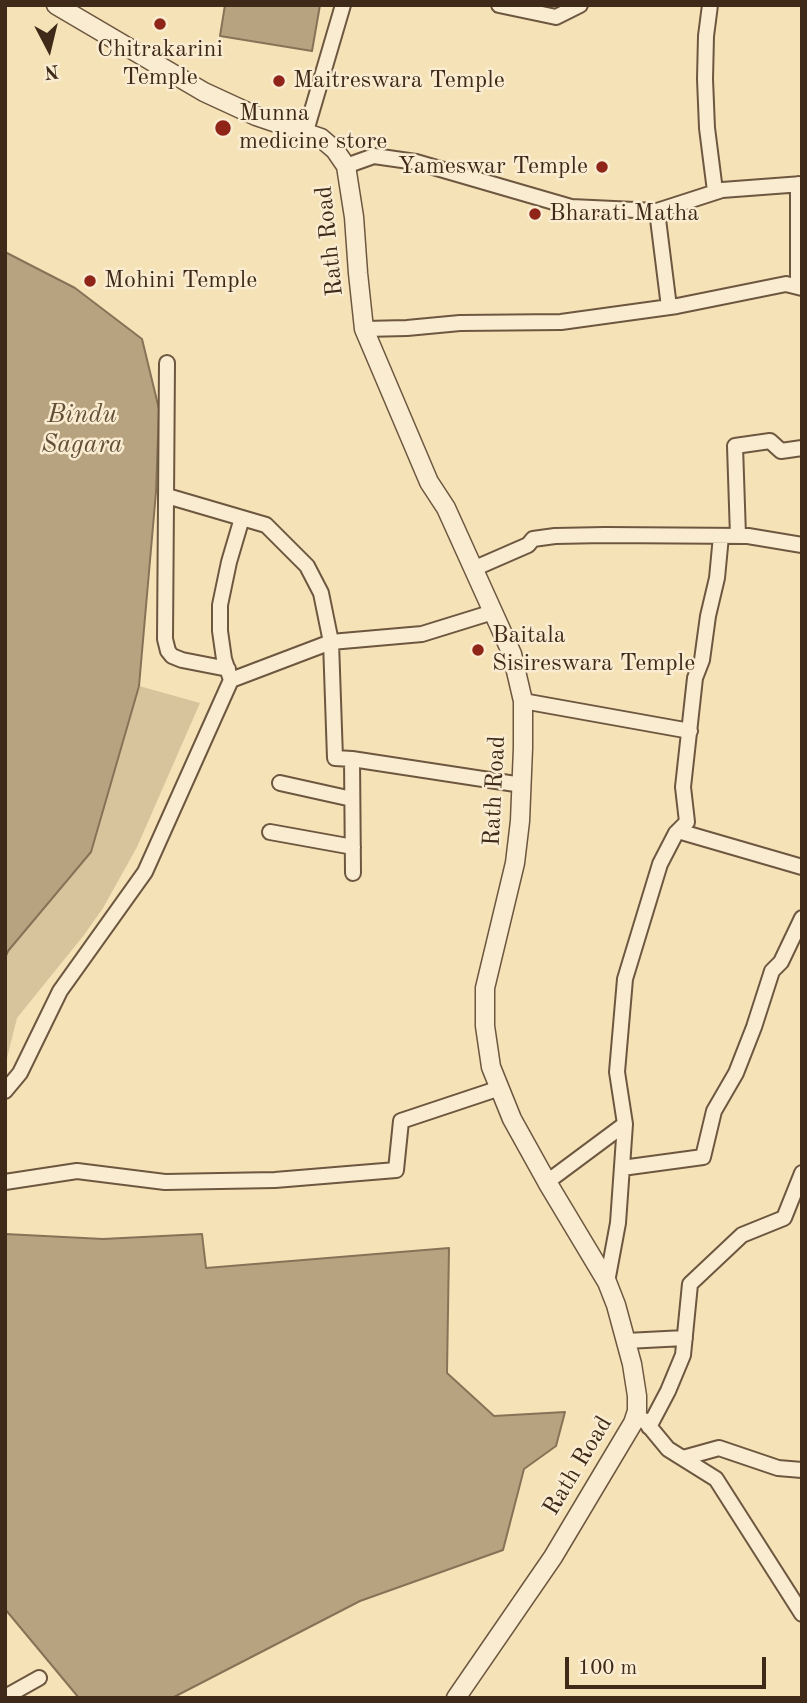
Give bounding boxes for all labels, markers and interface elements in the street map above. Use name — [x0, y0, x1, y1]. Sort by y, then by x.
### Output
north arrow — [14, 14, 84, 84]
marker: Chitrakarini Temple — [152, 16, 168, 32]
place label: Chitrakarini Temple — [97, 36, 223, 92]
text: N — [43, 60, 60, 81]
place label: Maitreswara Temple — [293, 67, 505, 95]
marker: Maitreswara Temple — [271, 73, 287, 89]
place label: Munna medicine store — [239, 100, 387, 156]
marker: Munna medicine store — [213, 118, 233, 138]
place label: Yameswar Temple — [398, 153, 588, 181]
marker: Yameswar Temple — [594, 159, 610, 175]
street label: Rath Road — [310, 184, 350, 298]
place label: Bharati Matha — [549, 200, 699, 228]
marker: Bharati Matha — [527, 206, 543, 222]
place label: Mohini Temple — [104, 267, 257, 295]
marker: Mohini Temple — [82, 273, 98, 289]
water label: Bindu Sagara — [41, 399, 123, 460]
place label: Baitala Sisireswara Temple — [492, 622, 695, 678]
marker: Baitala Sisireswara Temple — [470, 642, 486, 658]
street label: Rath Road — [478, 735, 512, 847]
street label: Rath Road — [537, 1411, 619, 1521]
scale bar — [569, 1644, 770, 1688]
text: 100 m — [578, 1658, 637, 1679]

